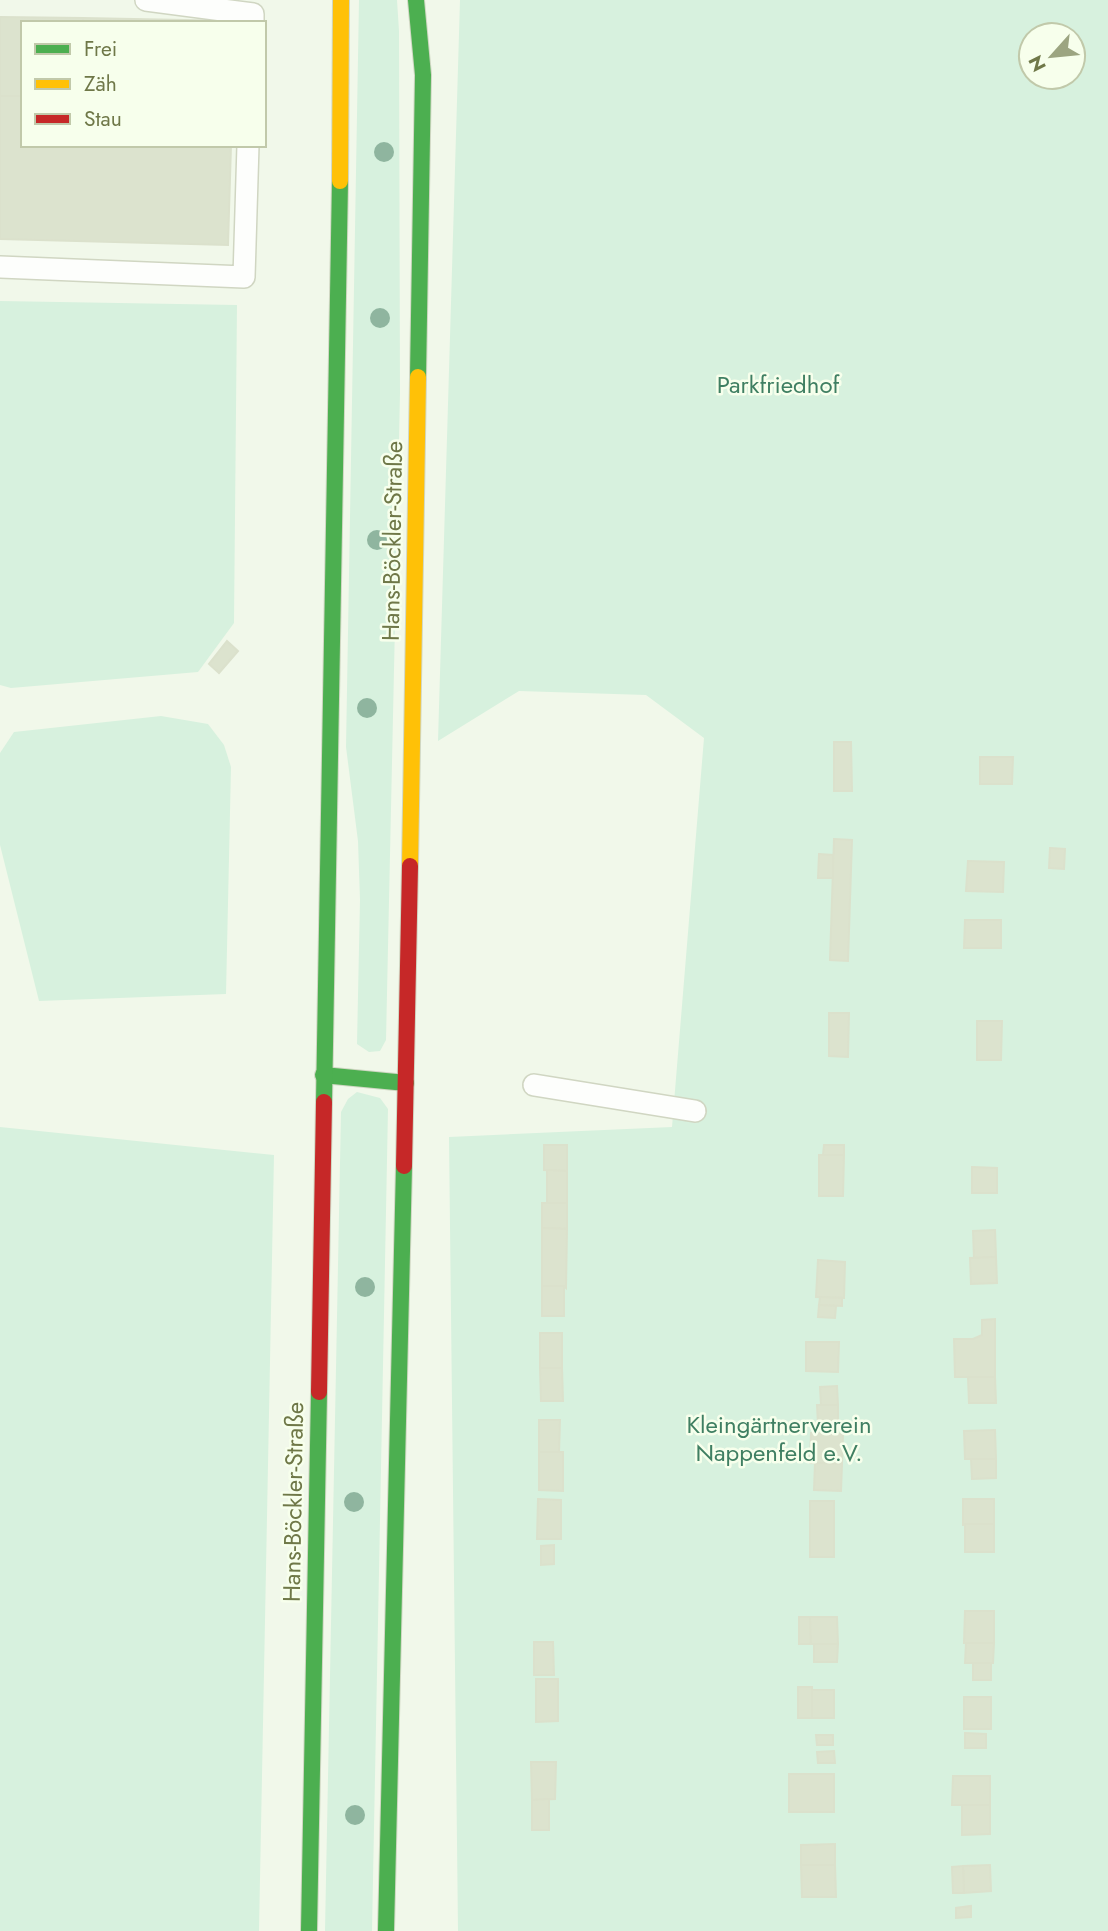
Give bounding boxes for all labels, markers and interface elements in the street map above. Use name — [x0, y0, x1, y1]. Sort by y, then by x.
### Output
legend — [21, 21, 266, 147]
north arrow — [1017, 21, 1087, 91]
text: Frei — [84, 34, 117, 64]
text: N — [1022, 51, 1053, 76]
text: Zäh — [84, 69, 117, 99]
text: Stau — [84, 104, 122, 134]
park label: Parkfriedhof — [717, 367, 840, 402]
street label: Hans-Böckler-Straße — [373, 441, 411, 641]
street label: Hans-Böckler-Straße — [274, 1402, 312, 1602]
park label: Kleingärtnerverein Nappenfeld e.V. — [686, 1407, 872, 1470]

